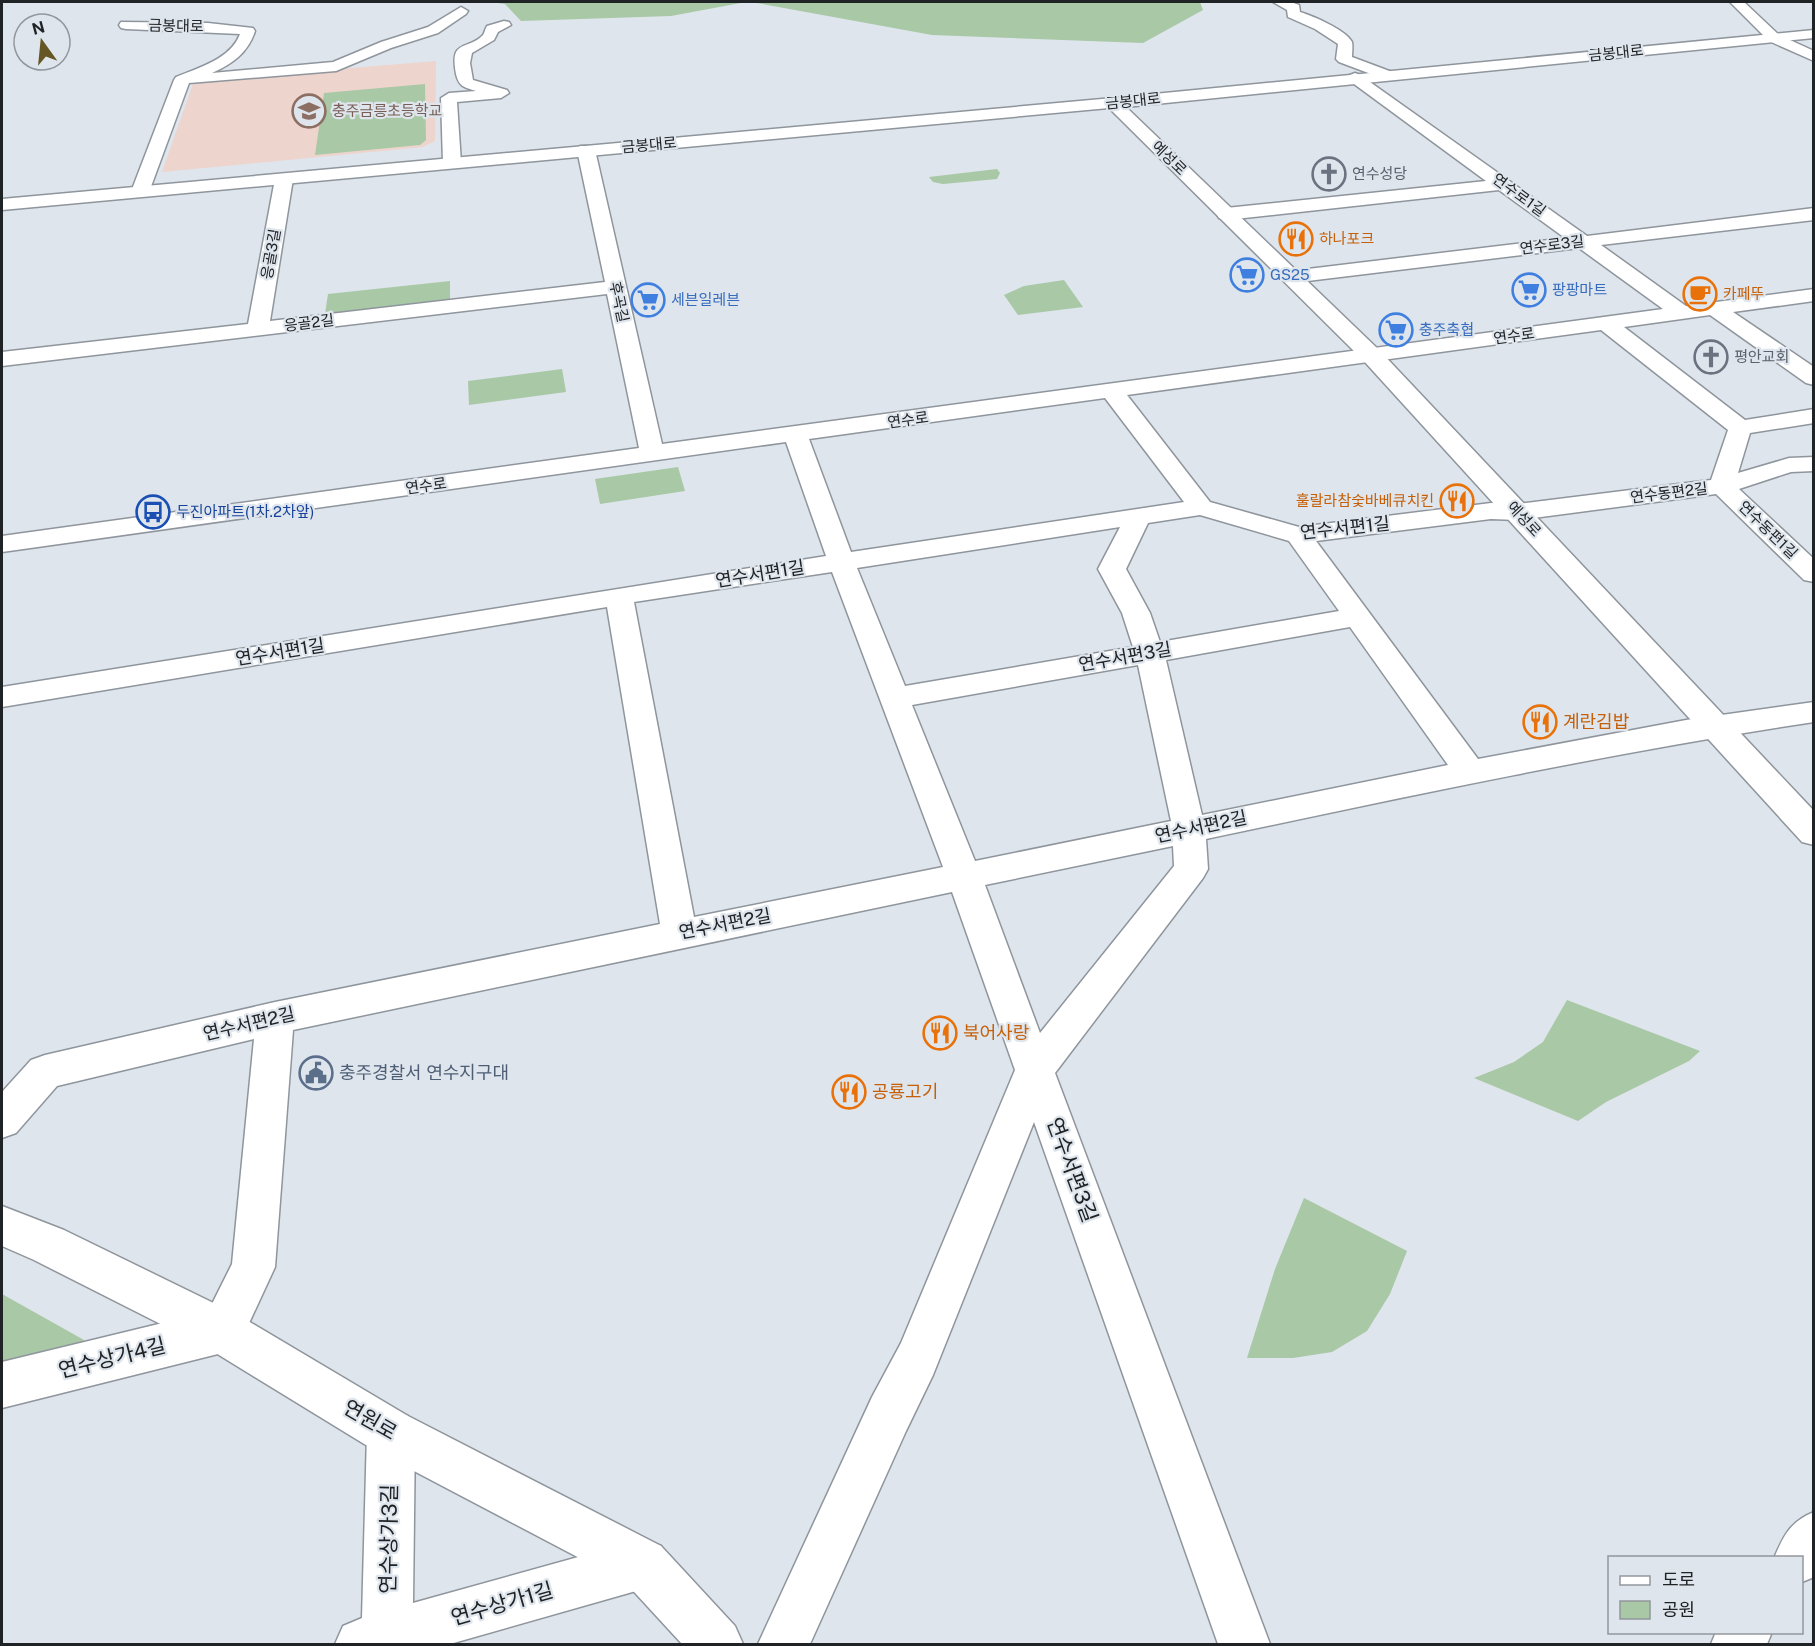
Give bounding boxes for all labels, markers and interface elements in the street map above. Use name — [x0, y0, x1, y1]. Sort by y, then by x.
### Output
north arrow — [12, 12, 72, 72]
text: N — [30, 17, 47, 39]
street label: 금봉대로 — [148, 17, 204, 34]
street label: 금봉대로 — [1588, 41, 1644, 64]
street label: 금봉대로 — [1105, 89, 1161, 112]
school or university icon: 충주금릉초등학교 — [291, 93, 327, 129]
place label: 충주금릉초등학교 — [332, 102, 442, 119]
street label: 금봉대로 — [621, 134, 677, 155]
street label: 예성로 — [1149, 137, 1190, 178]
church icon: 연수성당 — [1311, 156, 1347, 192]
place label: 연수성당 — [1352, 165, 1407, 182]
street label: 연수로1길 — [1489, 170, 1549, 219]
restaurant icon: 하나포크 — [1278, 221, 1314, 257]
street label: 응골3길 — [258, 227, 283, 280]
place label: 하나포크 — [1319, 230, 1374, 247]
street label: 연수로3길 — [1519, 232, 1585, 257]
supermarket icon: GS25 — [1229, 257, 1265, 293]
place label: GS25 — [1270, 266, 1310, 283]
supermarket icon: 팡팡마트 — [1511, 272, 1547, 308]
cafe icon: 카페뚜 — [1682, 276, 1718, 312]
street label: 후곡길 — [607, 280, 632, 324]
place label: 팡팡마트 — [1552, 281, 1607, 298]
supermarket icon: 세븐일레븐 — [630, 282, 666, 318]
place label: 카페뚜 — [1723, 285, 1764, 302]
place label: 세븐일레븐 — [671, 291, 740, 308]
street label: 응골2길 — [283, 311, 335, 334]
supermarket icon: 충주축협 — [1378, 312, 1414, 348]
place label: 충주축협 — [1419, 321, 1474, 338]
street label: 연수로 — [1492, 324, 1536, 347]
church icon: 평안교회 — [1693, 339, 1729, 375]
place label: 평안교회 — [1734, 348, 1789, 365]
street label: 연수로 — [886, 408, 930, 431]
street label: 연수로 — [404, 474, 448, 497]
street label: 연수동편2길 — [1629, 479, 1709, 506]
restaurant icon: 훌랄라참숯바베큐치킨 — [1439, 483, 1475, 519]
place label: 훌랄라참숯바베큐치킨 — [1296, 492, 1434, 509]
bus stop icon: 두진아파트(1차.2차앞) — [135, 494, 171, 530]
street label: 연수동편1길 — [1735, 497, 1801, 562]
street label: 예성로 — [1504, 498, 1545, 540]
place label: 두진아파트(1차.2차앞) — [176, 503, 314, 520]
street label: 연수서편1길 — [1299, 512, 1391, 543]
street label: 연수서편1길 — [714, 556, 806, 591]
street label: 연수서편1길 — [234, 634, 326, 669]
street label: 연수서편3길 — [1077, 638, 1173, 675]
restaurant icon: 계란김밥 — [1522, 704, 1558, 740]
place label: 계란김밥 — [1563, 711, 1629, 732]
street label: 연수서편2길 — [1153, 807, 1249, 847]
street label: 연수서편2길 — [677, 904, 773, 943]
street label: 연수서편2길 — [201, 1003, 297, 1044]
restaurant icon: 북어사랑 — [922, 1015, 958, 1051]
place label: 북어사랑 — [963, 1022, 1029, 1043]
public building icon: 충주경찰서 연수지구대 — [298, 1055, 334, 1091]
place label: 충주경찰서 연수지구대 — [339, 1062, 509, 1083]
restaurant icon: 공룡고기 — [831, 1074, 867, 1110]
place label: 공룡고기 — [872, 1081, 938, 1102]
street label: 연수서편3길 — [1042, 1114, 1103, 1226]
street label: 연수상가4길 — [56, 1332, 168, 1383]
street label: 연원로 — [339, 1394, 402, 1445]
street label: 연수상가3길 — [375, 1484, 402, 1594]
legend — [1608, 1556, 1803, 1634]
text: 도로 — [1662, 1569, 1695, 1590]
street label: 연수상가1길 — [448, 1577, 556, 1630]
text: 공원 — [1662, 1599, 1695, 1620]

